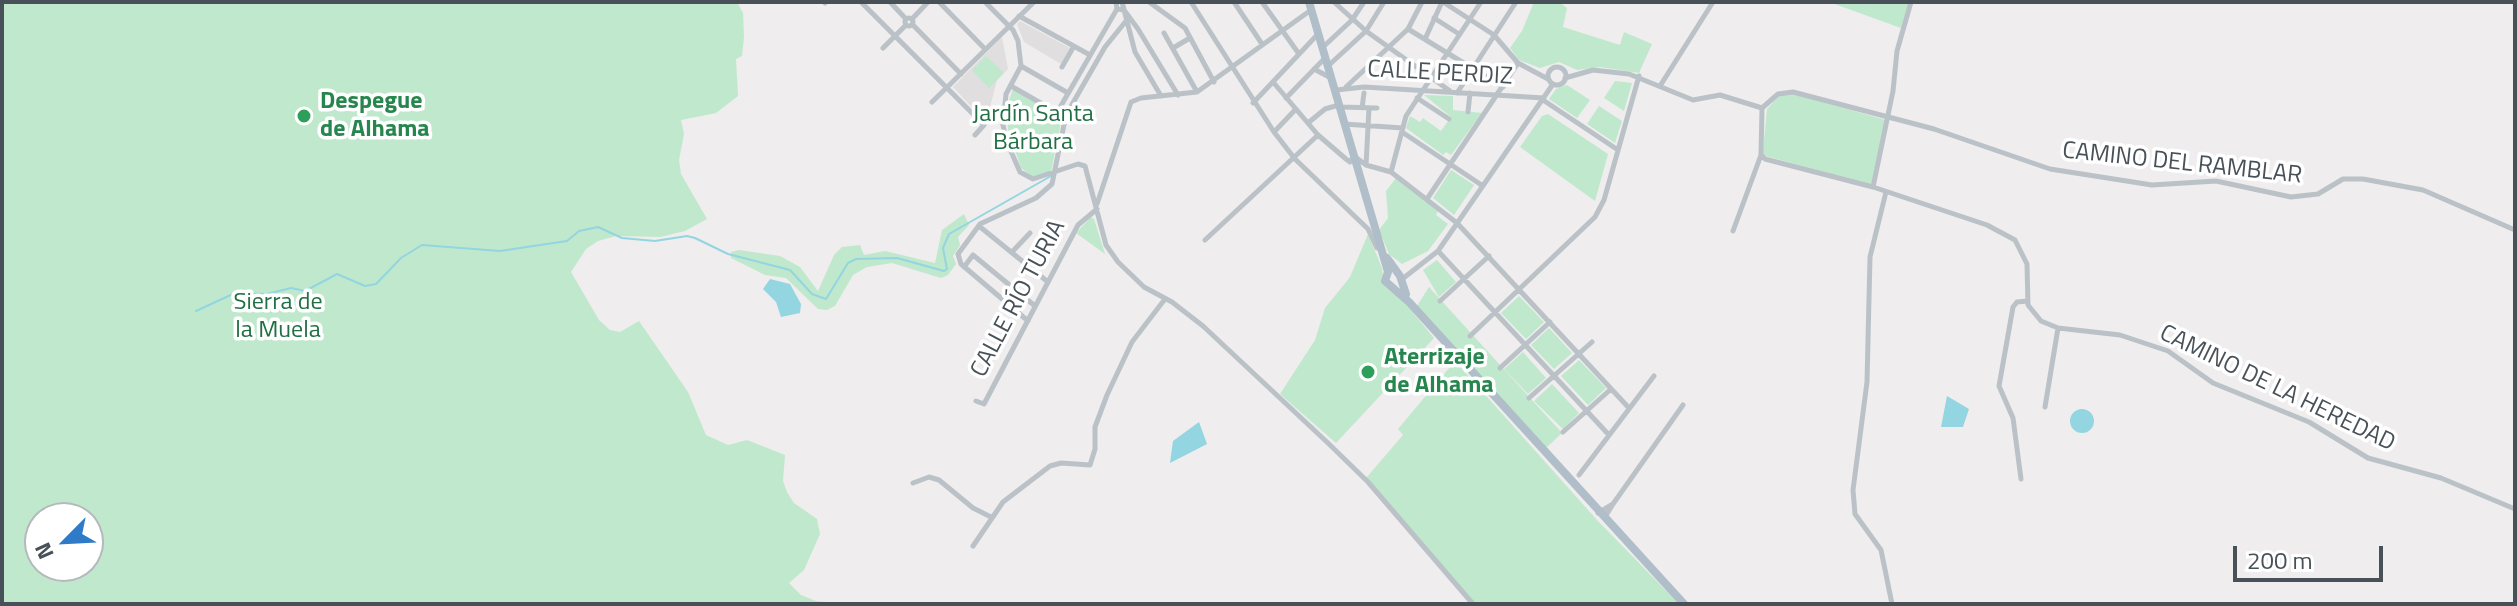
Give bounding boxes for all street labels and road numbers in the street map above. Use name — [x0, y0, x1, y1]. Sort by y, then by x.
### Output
street label: CALLE PERDIZ — [1367, 56, 1513, 92]
street label: CAMINO DEL RAMBLAR — [2061, 137, 2303, 191]
street label: CALLE RÍO TURIA — [965, 216, 1073, 382]
street label: CAMINO DE LA HEREDAD — [2155, 319, 2399, 459]

